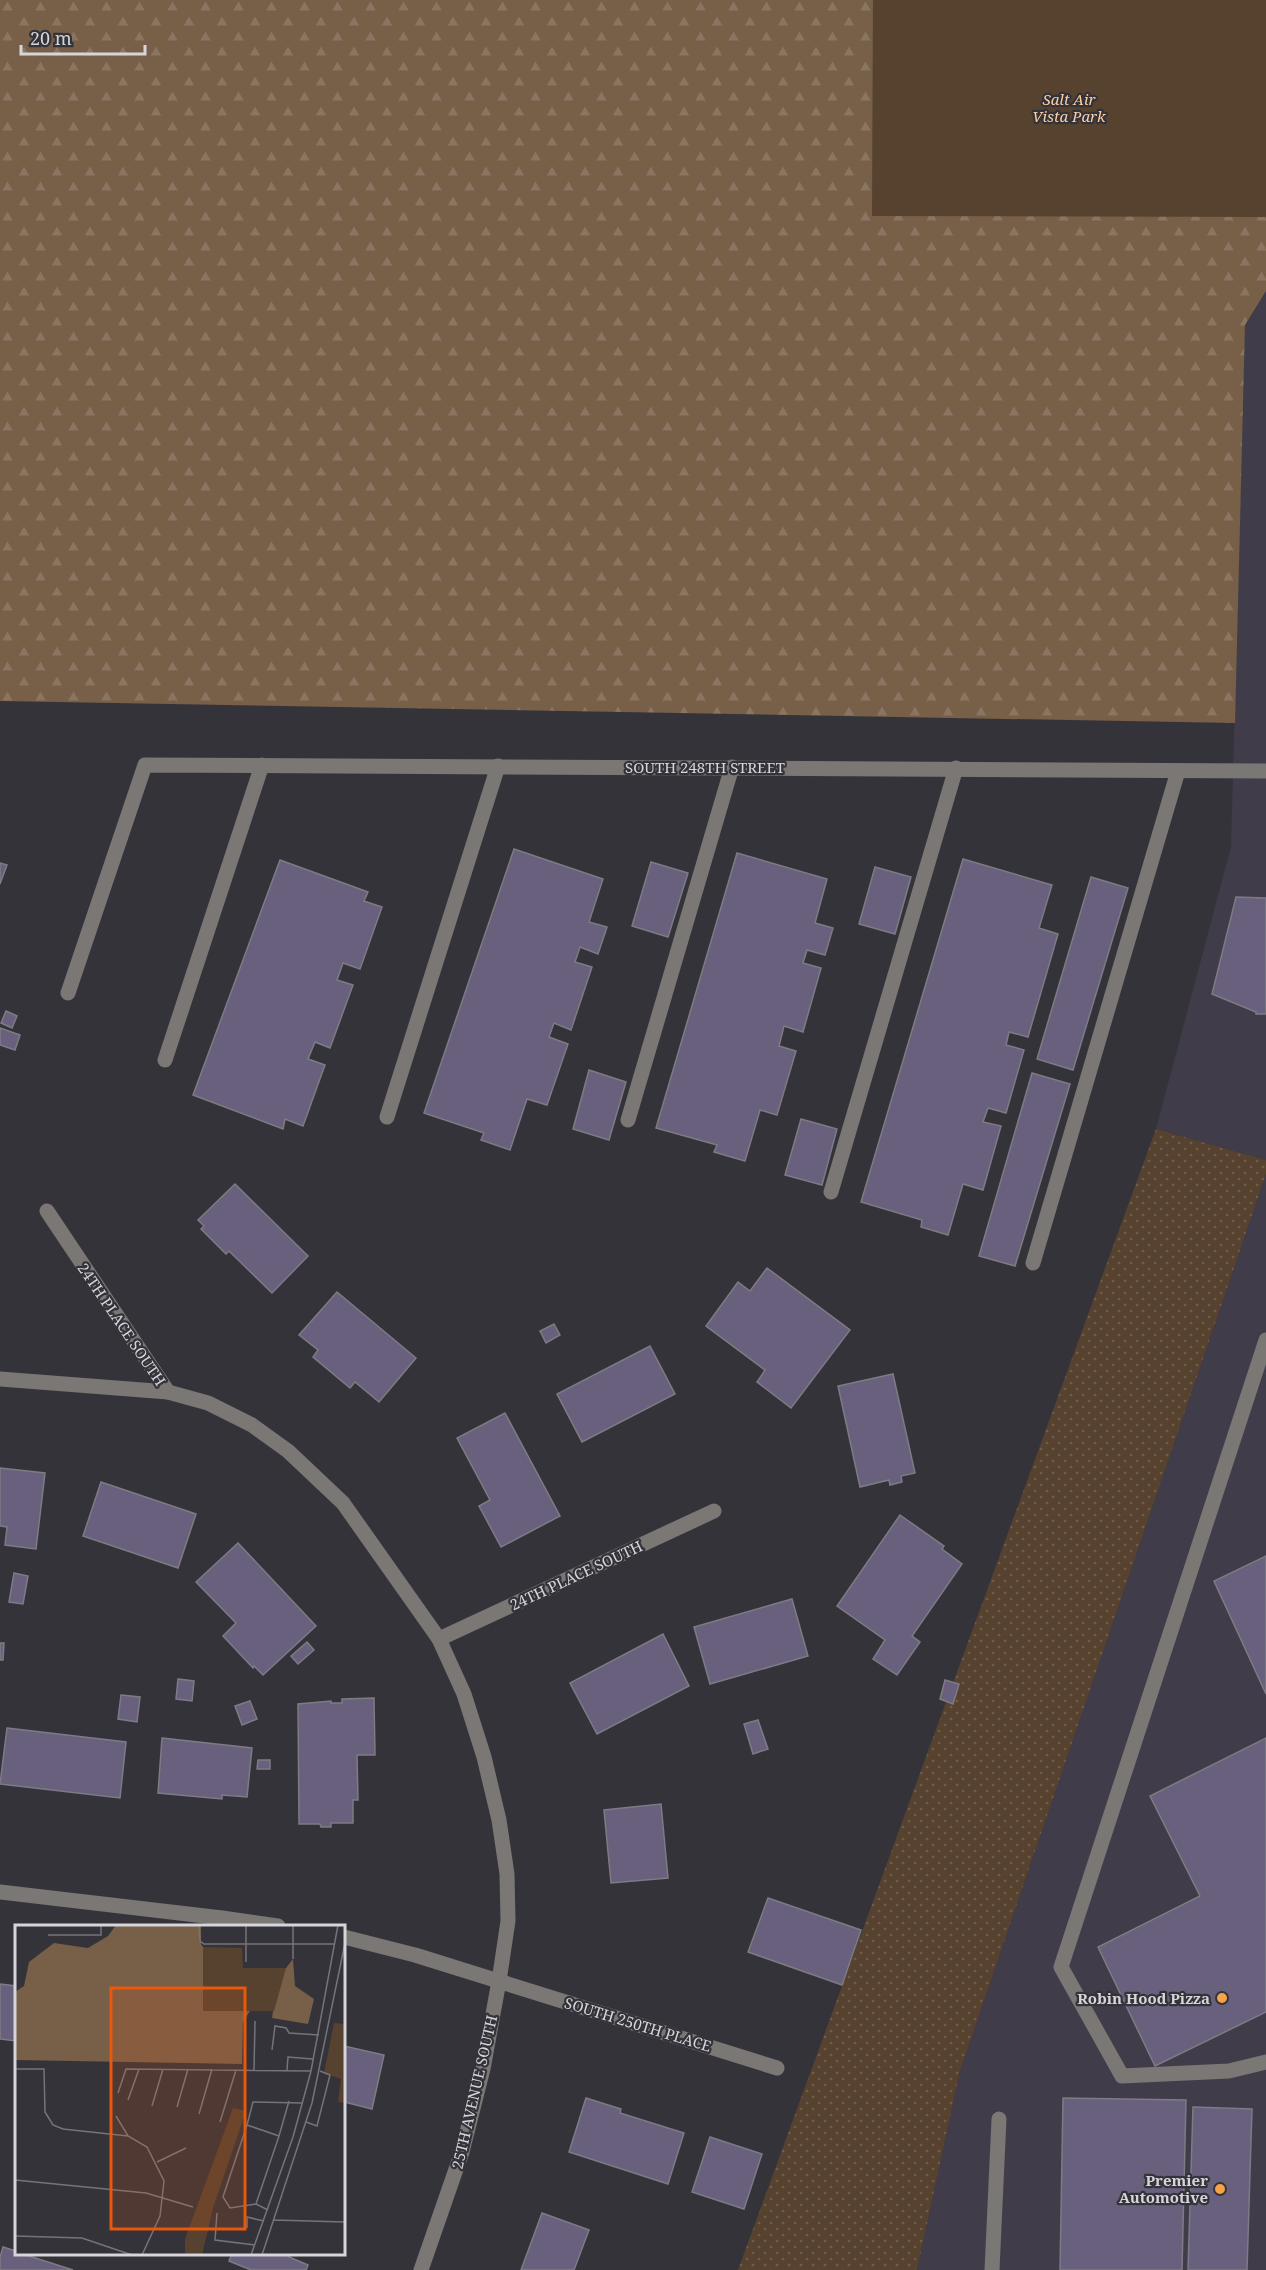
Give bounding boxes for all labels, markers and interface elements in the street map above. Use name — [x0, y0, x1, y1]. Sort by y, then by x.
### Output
scale bar — [21, 18, 146, 56]
text: 20 m — [30, 26, 72, 50]
park label: Salt Air Vista Park — [1032, 89, 1106, 126]
street label: SOUTH 248TH STREET — [625, 757, 785, 777]
street label: 24TH PLACE SOUTH — [73, 1259, 171, 1389]
street label: 24TH PLACE SOUTH — [507, 1535, 646, 1614]
inset map — [15, 1925, 345, 2255]
place label: Robin Hood Pizza — [1077, 1988, 1210, 2008]
marker: Robin Hood Pizza — [1215, 1991, 1229, 2005]
street label: SOUTH 250TH PLACE — [562, 1992, 714, 2056]
street label: 25TH AVENUE SOUTH — [447, 2013, 501, 2171]
place label: Premier Automotive — [1119, 2170, 1208, 2207]
marker: Premier Automotive — [1213, 2182, 1227, 2196]

